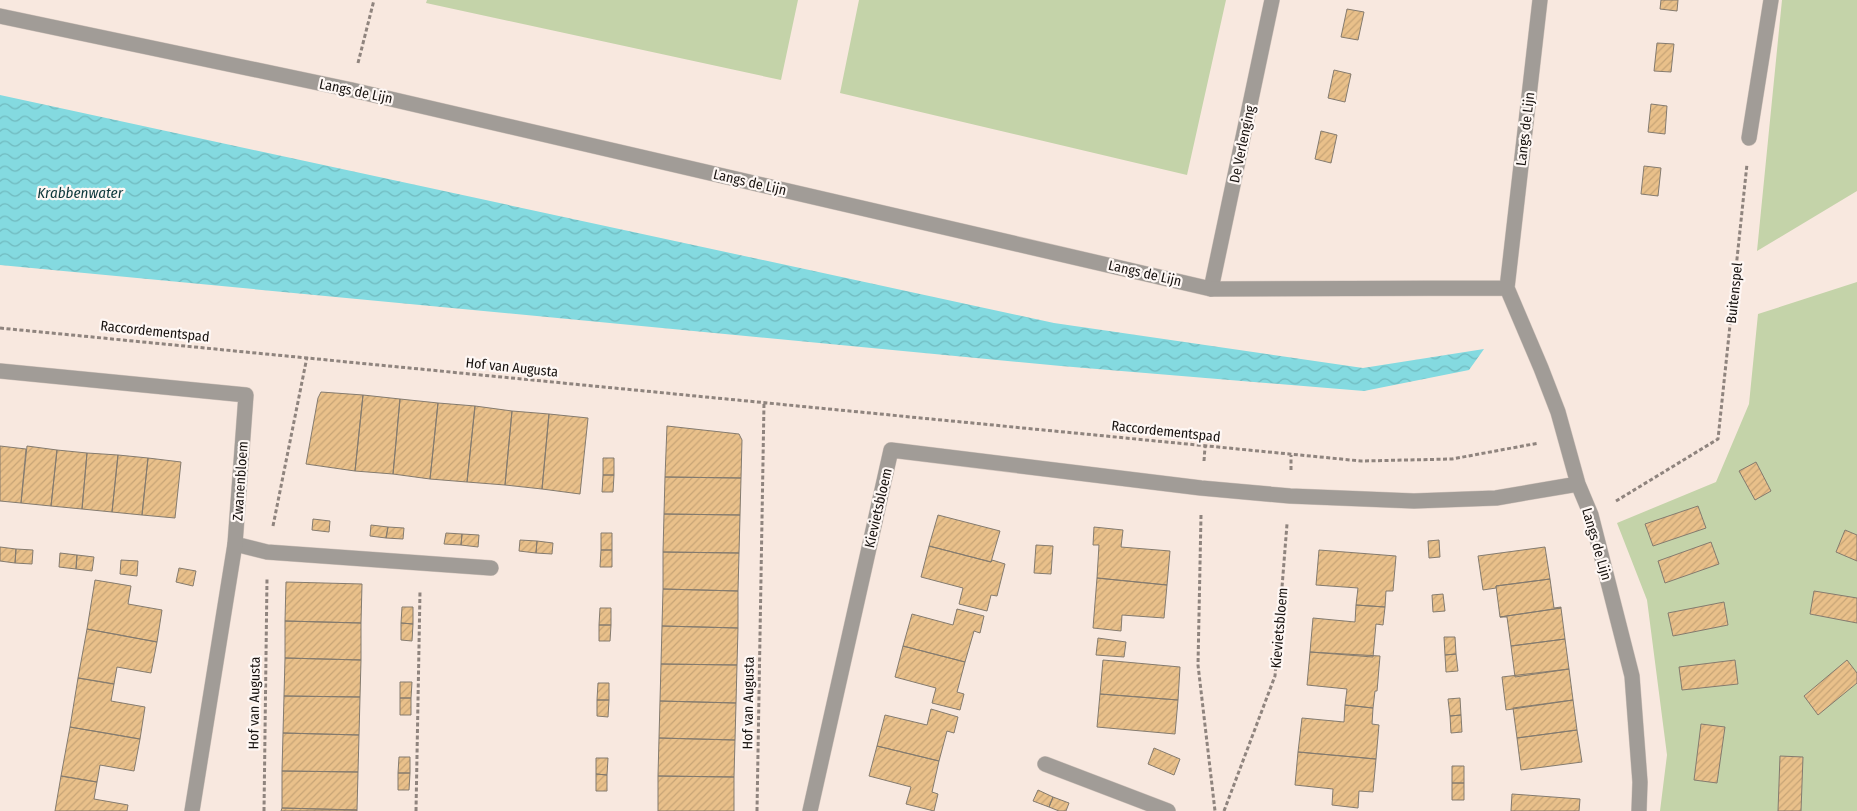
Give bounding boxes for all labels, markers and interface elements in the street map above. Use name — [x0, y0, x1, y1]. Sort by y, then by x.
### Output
street label: Langs de Lijn — [318, 75, 394, 108]
street label: Langs de Lijn — [1513, 91, 1538, 167]
street label: De Verlenging — [1226, 103, 1259, 184]
street label: Langs de Lijn — [712, 166, 788, 199]
water label: Krabbenwater — [37, 184, 124, 202]
street label: Langs de Lijn — [1107, 257, 1183, 290]
street label: Buitenspel — [1723, 261, 1746, 324]
street label: Raccordementspad — [100, 317, 210, 346]
street label: Hof van Augusta — [465, 354, 559, 381]
street label: Raccordementspad — [1111, 417, 1221, 446]
street label: Zwanenbloem — [229, 440, 252, 522]
street label: Kievietsbloem — [861, 467, 896, 550]
street label: Langs de Lijn — [1578, 506, 1615, 582]
street label: Kievietsbloem — [1267, 587, 1292, 669]
street label: Hof van Augusta — [245, 656, 264, 750]
street label: Hof van Augusta — [739, 656, 758, 750]

